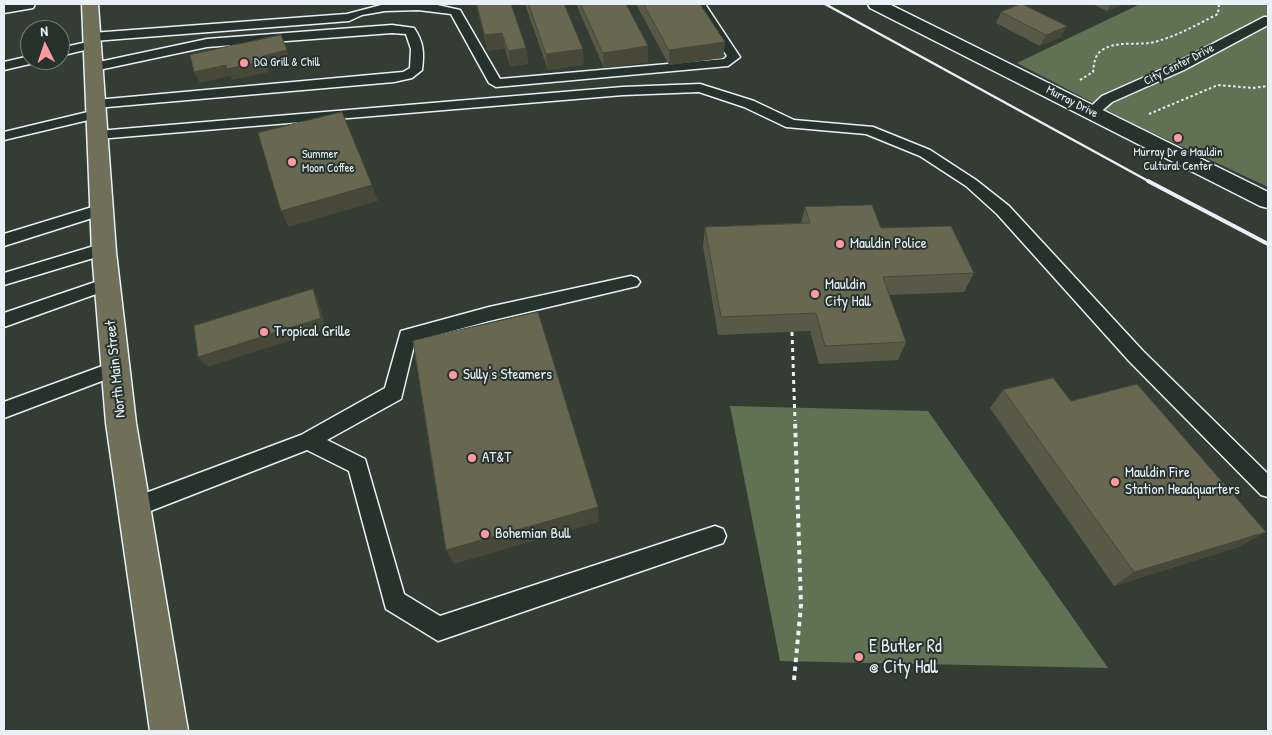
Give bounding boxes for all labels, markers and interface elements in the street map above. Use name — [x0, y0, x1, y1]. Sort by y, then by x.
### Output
north arrow — [20, 20, 70, 70]
text: N — [40, 21, 48, 40]
street label: City Center Drive — [1141, 41, 1217, 89]
place label: DQ Grill & Chill — [254, 56, 320, 70]
marker: DQ Grill & Chill — [238, 57, 250, 69]
street label: Murray Drive — [1044, 83, 1100, 121]
marker: Murray Dr @ Mauldin Cultural Center — [1172, 132, 1184, 144]
place label: Murray Dr @ Mauldin Cultural Center — [1134, 146, 1222, 174]
place label: Summer Moon Coffee — [302, 148, 354, 176]
marker: Summer Moon Coffee — [286, 156, 298, 168]
place label: Mauldin Police — [850, 235, 927, 253]
marker: Mauldin Police — [834, 238, 846, 250]
place label: Mauldin City Hall — [825, 276, 871, 311]
marker: Mauldin City Hall — [809, 288, 821, 300]
street label: North Main Street — [102, 319, 130, 419]
place label: Tropical Grille — [274, 323, 351, 341]
marker: Tropical Grille — [258, 326, 270, 338]
place label: Sully's Steamers — [463, 366, 552, 384]
marker: Sully's Steamers — [447, 369, 459, 381]
place label: AT&T — [482, 449, 511, 467]
marker: AT&T — [466, 452, 478, 464]
place label: Mauldin Fire Station Headquarters — [1125, 464, 1240, 499]
marker: Mauldin Fire Station Headquarters — [1109, 476, 1121, 488]
place label: Bohemian Bull — [495, 525, 571, 543]
marker: Bohemian Bull — [479, 528, 491, 540]
place label: E Butler Rd @ City Hall — [869, 636, 942, 679]
marker: E Butler Rd @ City Hall — [853, 651, 865, 663]

